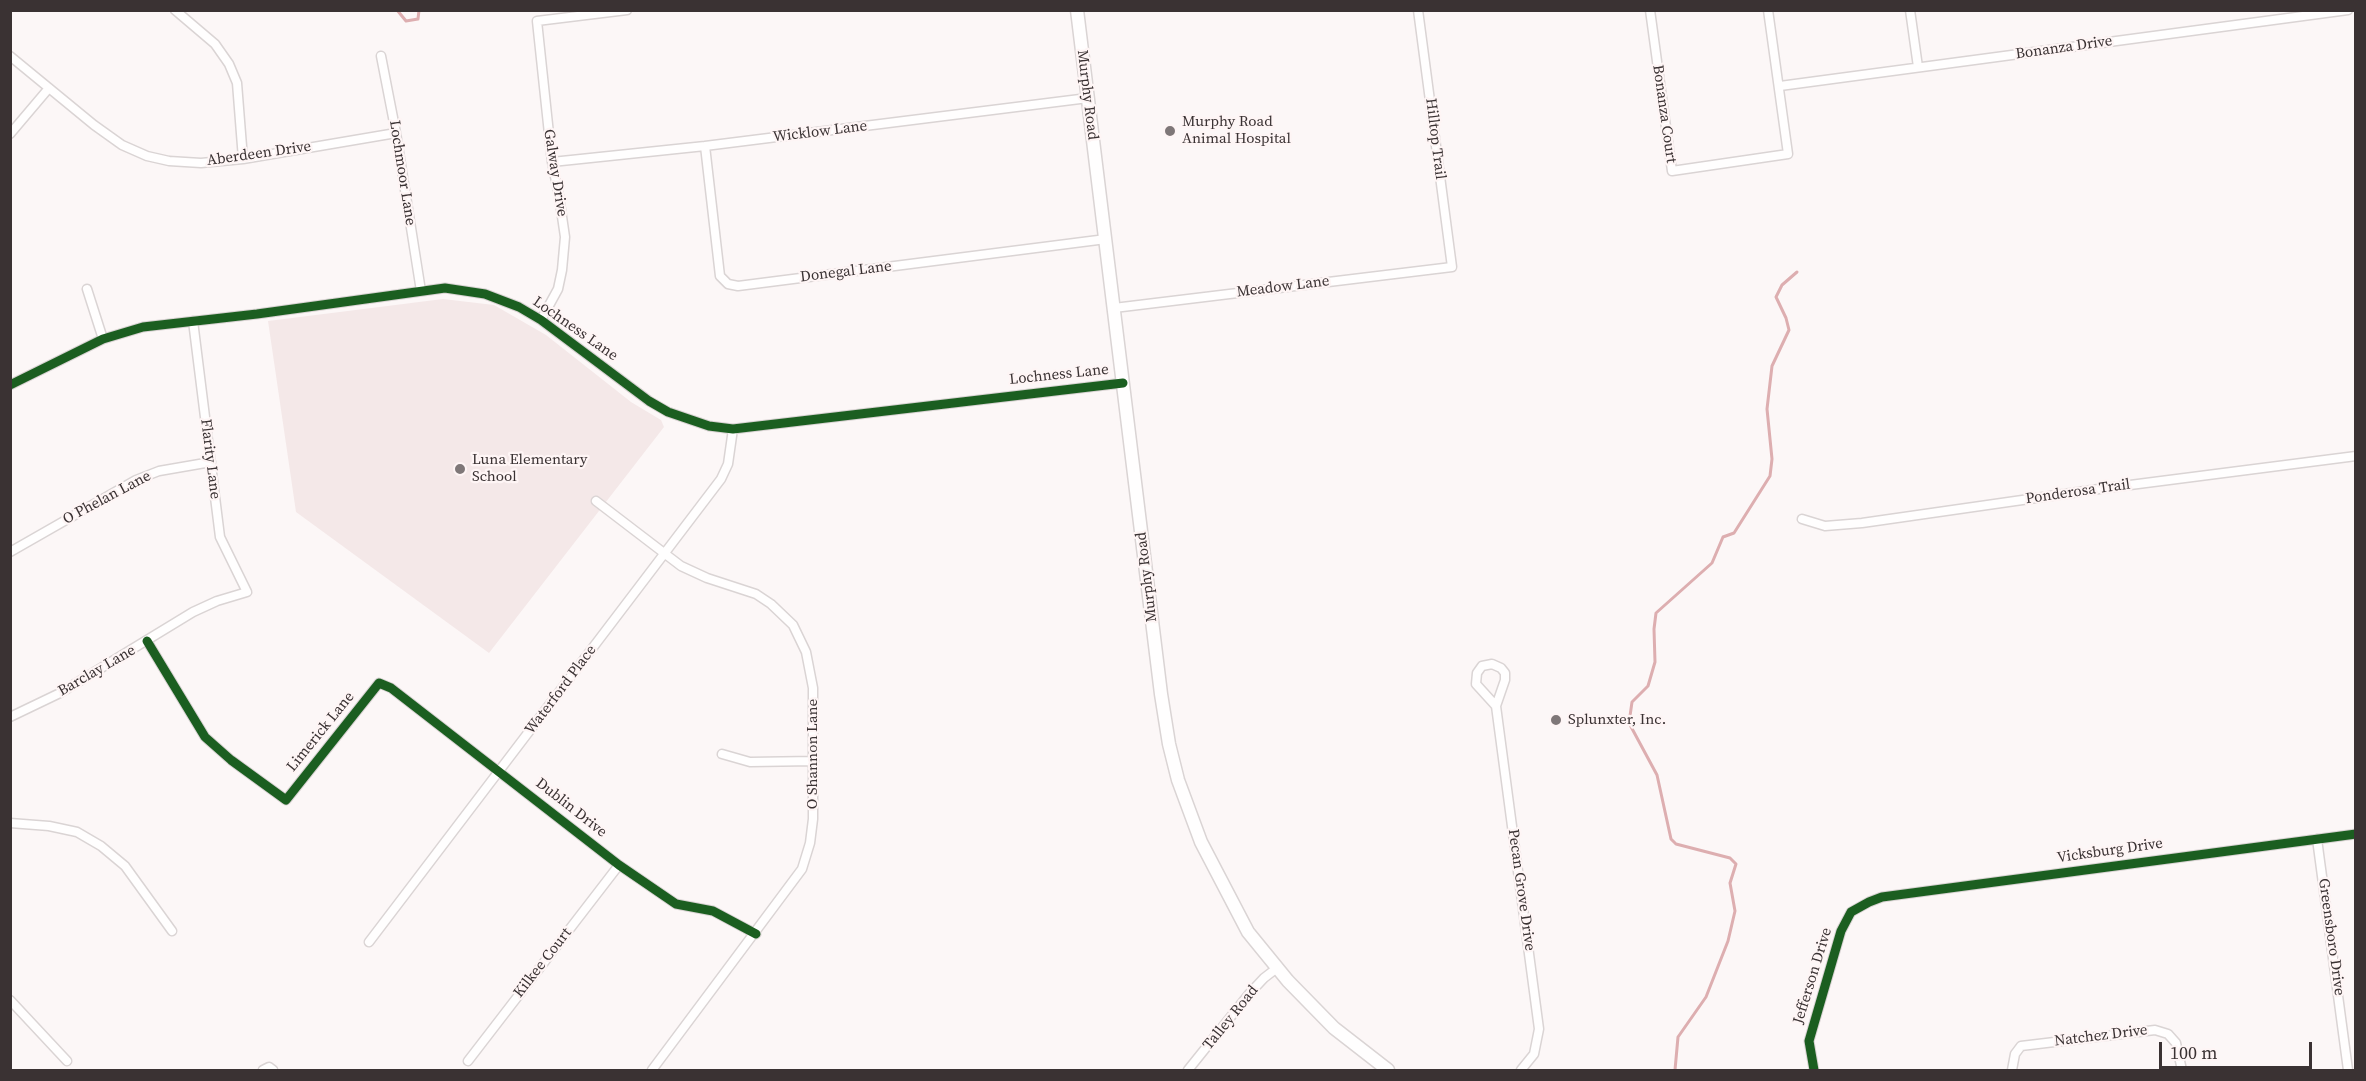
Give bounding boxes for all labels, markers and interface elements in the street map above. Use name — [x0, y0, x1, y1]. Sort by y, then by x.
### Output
street label: Bonanza Drive — [2014, 32, 2114, 64]
street label: Murphy Road — [1073, 49, 1101, 141]
street label: Bonanza Court — [1648, 64, 1680, 164]
street label: Hilltop Trail — [1421, 97, 1449, 181]
place label: Murphy Road Animal Hospital — [1182, 113, 1291, 148]
street label: Wicklow Lane — [772, 117, 868, 147]
street label: Lochmoor Lane — [385, 119, 419, 227]
marker: Murphy Road Animal Hospital — [1163, 124, 1177, 138]
street label: Galway Drive — [539, 128, 571, 218]
street label: Aberdeen Drive — [206, 138, 312, 170]
street label: Donegal Lane — [799, 257, 893, 287]
street label: Meadow Lane — [1236, 272, 1330, 302]
street label: Lochness Lane — [529, 293, 621, 365]
street label: Lochness Lane — [1008, 361, 1110, 389]
street label: Flarity Lane — [196, 418, 224, 500]
place label: Luna Elementary School — [472, 451, 587, 486]
marker: Luna Elementary School — [453, 462, 467, 476]
street label: O Phelan Lane — [60, 467, 154, 529]
street label: Ponderosa Trail — [2025, 476, 2131, 508]
street label: Murphy Road — [1133, 531, 1161, 623]
street label: Barclay Lane — [55, 642, 139, 700]
street label: Waterford Place — [522, 642, 600, 738]
street label: Limerick Lane — [283, 688, 359, 776]
street label: O Shannon Lane — [804, 699, 822, 809]
place label: Splunxter, Inc. — [1568, 711, 1666, 729]
marker: Splunxter, Inc. — [1549, 713, 1563, 727]
street label: Dublin Drive — [532, 775, 610, 841]
street label: Pecan Grove Drive — [1504, 828, 1538, 952]
street label: Vicksburg Drive — [2056, 835, 2164, 867]
street label: Greensboro Drive — [2314, 877, 2348, 997]
street label: Kilkee Court — [510, 925, 576, 1001]
street label: Jefferson Drive — [1790, 926, 1836, 1026]
street label: Talley Road — [1200, 982, 1262, 1054]
street label: Natchez Drive — [2053, 1021, 2149, 1051]
scale bar — [2162, 1030, 2315, 1068]
text: 100 m — [2170, 1040, 2217, 1065]

